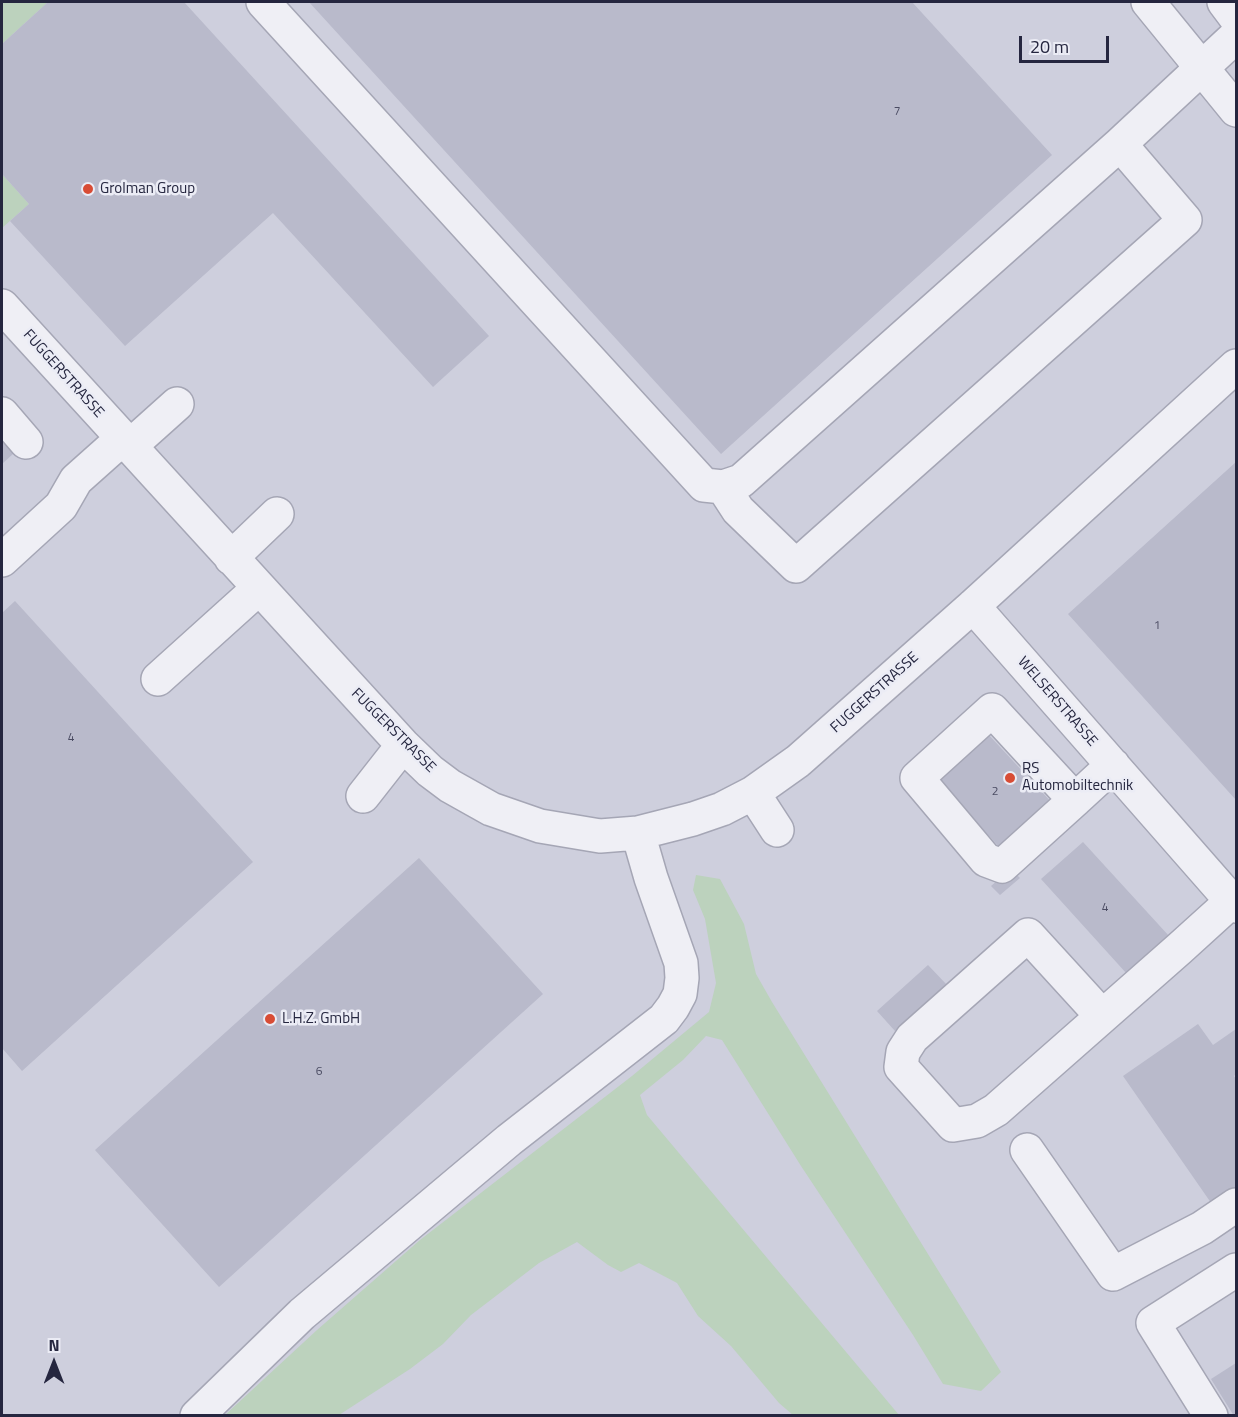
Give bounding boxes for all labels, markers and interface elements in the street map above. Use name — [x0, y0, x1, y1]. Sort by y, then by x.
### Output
scale bar — [1022, 24, 1112, 62]
text: 20 m — [1030, 33, 1069, 60]
house number: 7 — [894, 105, 900, 119]
place label: Grolman Group — [100, 180, 195, 198]
marker: Grolman Group — [81, 182, 95, 196]
street label: FUGGERSTRASSE — [19, 326, 107, 422]
house number: 1 — [1154, 619, 1160, 633]
street label: FUGGERSTRASSE — [827, 649, 923, 737]
street label: WELSERSTRASSE — [1013, 653, 1101, 751]
street label: FUGGERSTRASSE — [347, 685, 439, 777]
house number: 4 — [68, 731, 74, 745]
place label: RS Automobiltechnik — [1022, 760, 1133, 795]
marker: RS Automobiltechnik — [1003, 771, 1017, 785]
house number: 2 — [992, 785, 998, 799]
house number: 4 — [1102, 901, 1108, 915]
place label: L.H.Z. GmbH — [282, 1010, 360, 1028]
marker: L.H.Z. GmbH — [263, 1012, 277, 1026]
house number: 6 — [316, 1065, 322, 1079]
north arrow — [24, 1333, 84, 1393]
text: N — [48, 1333, 60, 1357]

